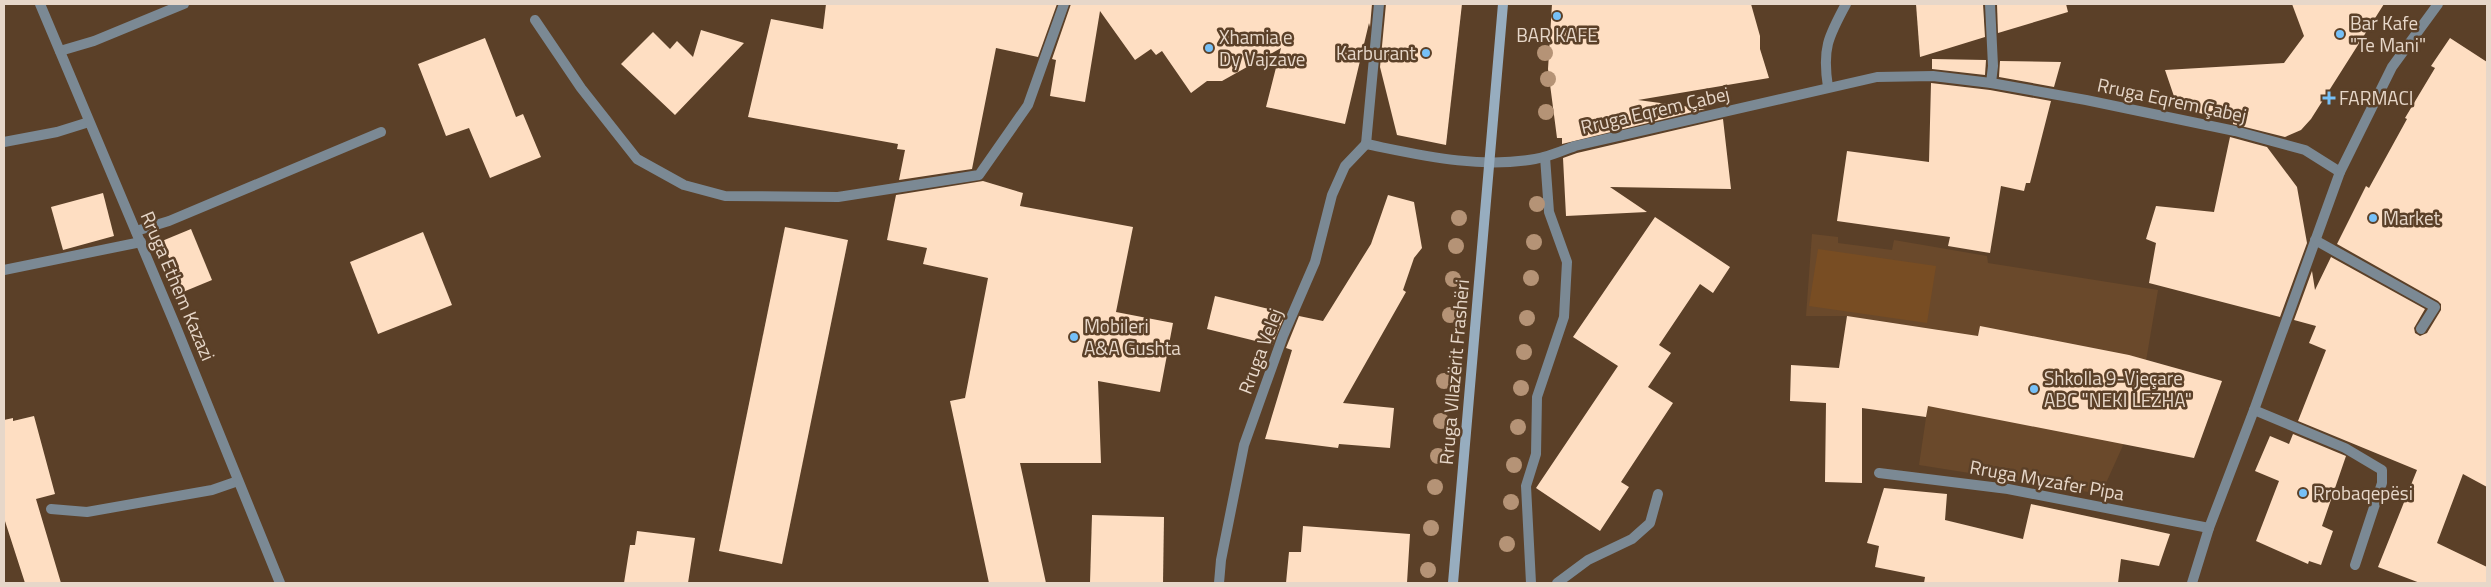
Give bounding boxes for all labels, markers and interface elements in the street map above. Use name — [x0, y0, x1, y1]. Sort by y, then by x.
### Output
place label: Bar Kafe "Te Mani" — [2350, 8, 2426, 59]
marker: BAR KAFE — [1551, 10, 1563, 22]
place label: BAR KAFE — [1516, 20, 1598, 49]
place label: Xhamia e Dy Vajzave — [1219, 22, 1305, 73]
marker: Bar Kafe "Te Mani" — [2334, 28, 2346, 40]
place label: Karburant — [1336, 38, 1416, 67]
marker: Xhamia e Dy Vajzave — [1203, 42, 1215, 54]
marker: Karburant — [1420, 47, 1432, 59]
street label: Rruga Eqrem Çabej — [2095, 70, 2249, 129]
street label: Rruga Eqrem Çabej — [1578, 78, 1732, 141]
place label: FARMACI — [2339, 83, 2413, 112]
marker: FARMACI — [2323, 92, 2335, 104]
place label: Market — [2383, 203, 2440, 232]
street label: Rruga Ethem Kazazi — [134, 206, 223, 365]
marker: Market — [2367, 212, 2379, 224]
street label: Rruga Vllazërit Frashëri — [1431, 278, 1476, 466]
street label: Rruga Velej — [1230, 304, 1289, 398]
place label: Mobileri A&A Gushta — [1084, 311, 1181, 362]
marker: Mobileri A&A Gushta — [1068, 331, 1080, 343]
place label: Shkolla 9-Vjeçare ABC "NEKI LEZHA" — [2044, 363, 2192, 414]
marker: Shkolla 9-Vjeçare ABC "NEKI LEZHA" — [2028, 383, 2040, 395]
street label: Rruga Myzafer Pipa — [1967, 452, 2127, 507]
place label: Rrobaqepësi — [2313, 478, 2413, 507]
marker: Rrobaqepësi — [2297, 487, 2309, 499]

